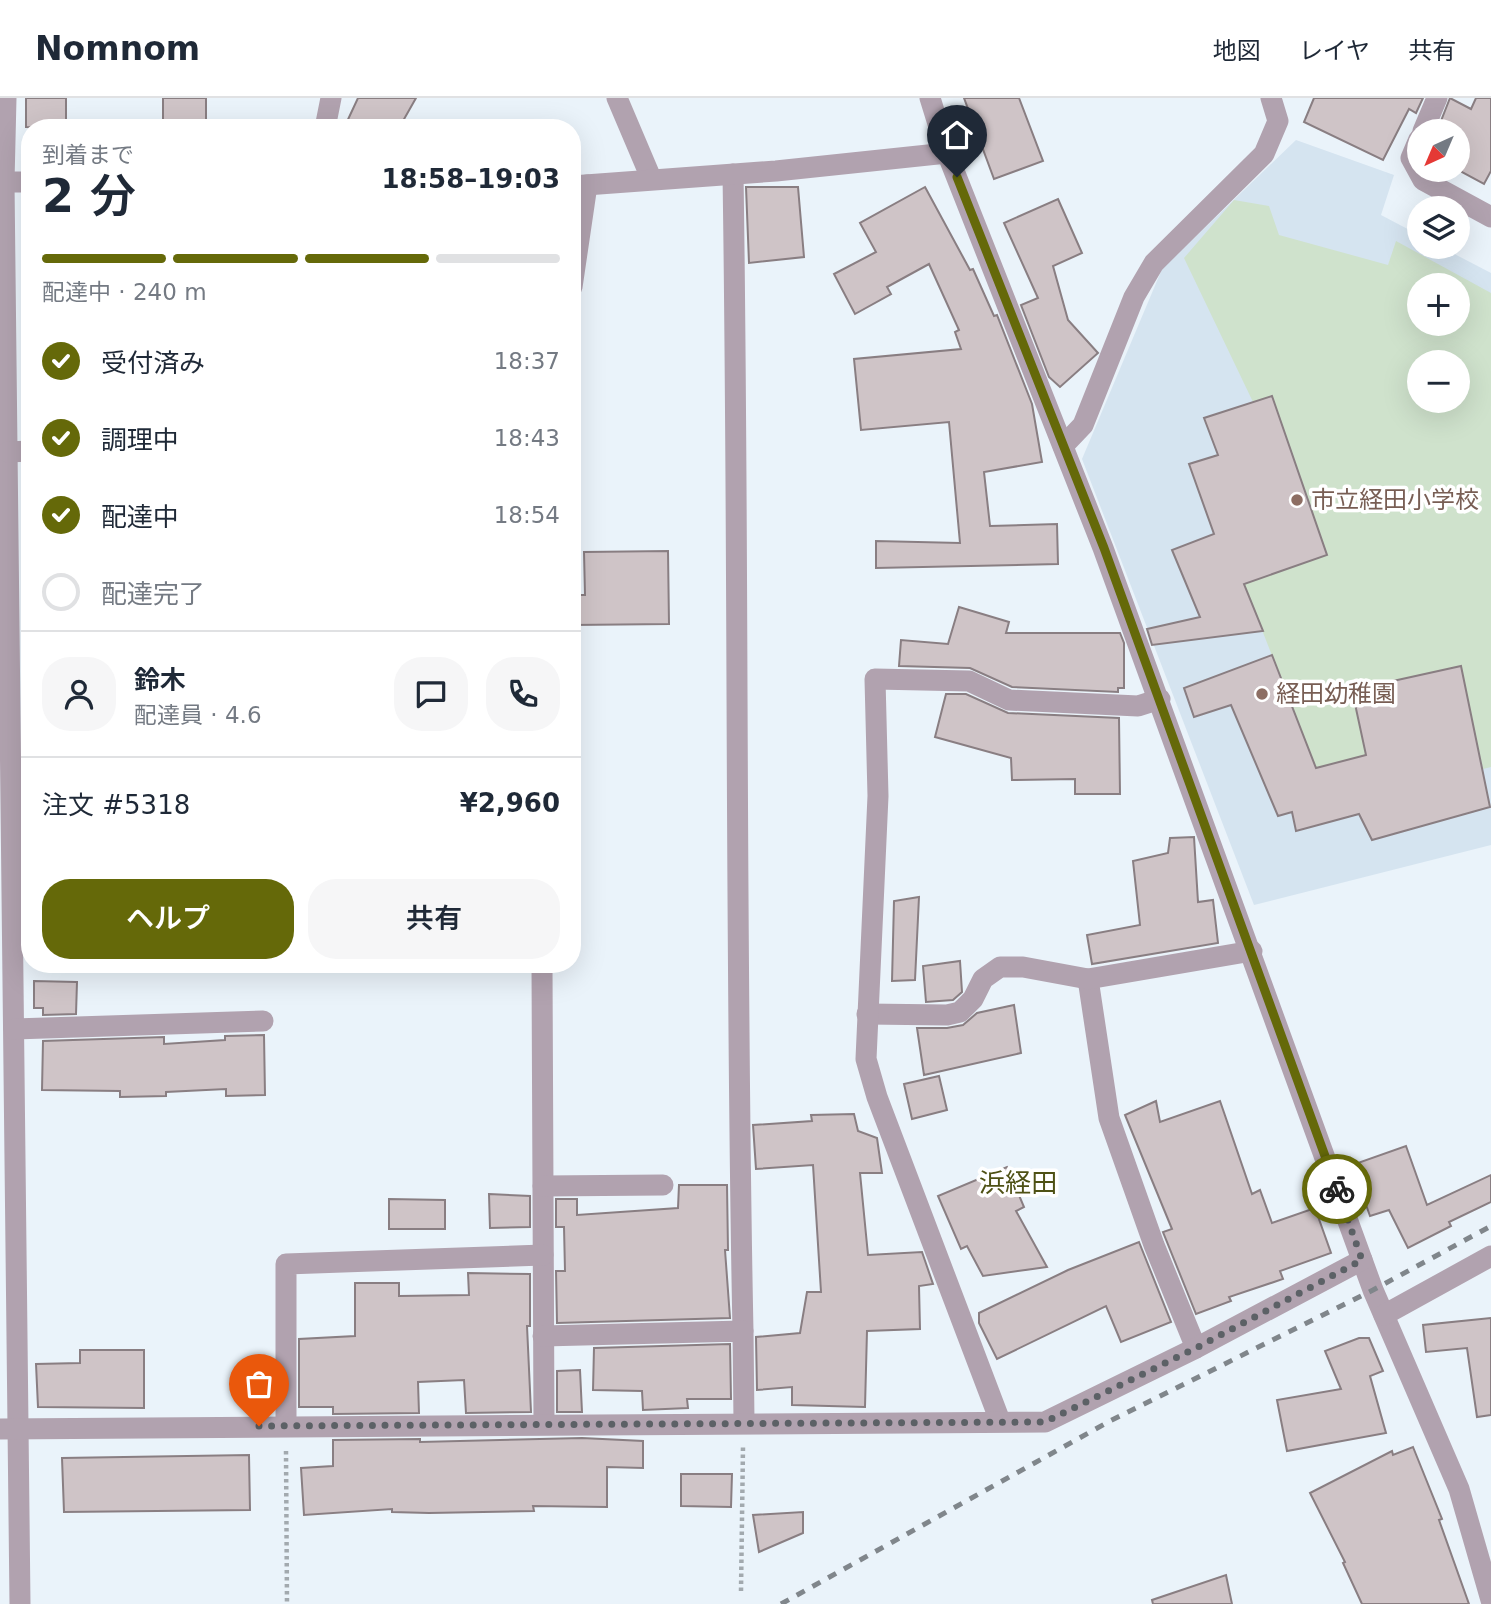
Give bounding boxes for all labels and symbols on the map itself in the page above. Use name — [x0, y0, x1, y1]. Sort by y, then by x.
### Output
pin — [927, 105, 987, 177]
north arrow — [1407, 119, 1470, 182]
place label: 市立経田小学校 — [1311, 486, 1479, 514]
marker: 市立経田小学校 — [1289, 492, 1305, 508]
place label: 経田幼稚園 — [1276, 680, 1396, 708]
marker: 経田幼稚園 — [1254, 686, 1270, 702]
courier — [1302, 1154, 1372, 1224]
district label: 浜経田 — [979, 1168, 1057, 1198]
pin — [229, 1354, 289, 1426]

